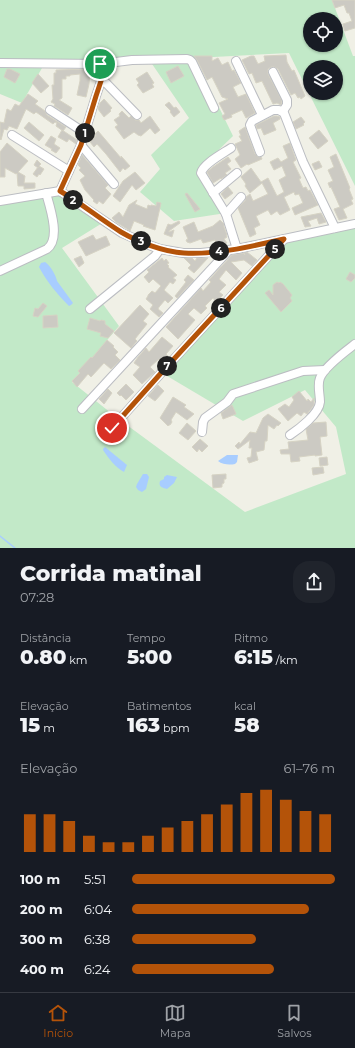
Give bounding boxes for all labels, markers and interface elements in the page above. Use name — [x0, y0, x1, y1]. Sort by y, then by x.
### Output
map controls — [303, 12, 343, 100]
button: locate — [303, 12, 343, 52]
pin — [83, 47, 117, 81]
icon: arrive — [89, 53, 111, 75]
button: layers — [303, 60, 343, 100]
pin: 1 — [75, 123, 95, 143]
text: 1 — [83, 126, 87, 140]
pin: 2 — [63, 190, 83, 210]
text: 2 — [70, 193, 76, 207]
pin: 3 — [131, 231, 151, 251]
text: 3 — [138, 234, 144, 248]
pin: 5 — [265, 239, 285, 259]
pin: 4 — [209, 241, 229, 261]
text: 5 — [272, 242, 278, 256]
text: 4 — [215, 244, 223, 258]
pin: 6 — [211, 298, 231, 318]
text: 6 — [217, 301, 225, 315]
pin: 7 — [157, 356, 177, 376]
text: 7 — [164, 359, 170, 373]
pin — [95, 411, 129, 445]
icon: check — [101, 417, 123, 439]
text: Corrida matinal — [20, 560, 202, 587]
button: share — [293, 561, 335, 603]
text: 07:28 — [20, 589, 54, 605]
text: Distância — [20, 631, 71, 645]
text: Tempo — [127, 631, 165, 645]
text: Ritmo — [234, 631, 268, 645]
text: 0.80 — [20, 645, 66, 669]
text: 5:00 — [127, 645, 172, 669]
text: 6:15 — [234, 645, 273, 669]
text: km — [66, 653, 87, 667]
text: /km — [273, 653, 298, 667]
text: Elevação — [20, 699, 69, 713]
text: Batimentos — [127, 699, 191, 713]
text: kcal — [234, 699, 256, 713]
text: 15 — [20, 713, 40, 737]
text: 163 — [127, 713, 160, 737]
text: 58 — [234, 713, 260, 737]
text: m — [40, 721, 55, 735]
text: bpm — [160, 721, 190, 735]
text: Elevação — [20, 760, 78, 776]
text: 61–76 m — [284, 760, 335, 776]
text: 100 m — [20, 871, 60, 887]
text: 5:51 — [84, 871, 106, 887]
text: 200 m — [20, 901, 63, 917]
text: 6:04 — [84, 901, 112, 917]
text: 300 m — [20, 931, 63, 947]
text: 6:38 — [84, 931, 110, 947]
text: 400 m — [20, 961, 64, 977]
text: 6:24 — [84, 961, 110, 977]
tab: Início — [43, 1002, 73, 1040]
tab: Mapa — [160, 1002, 191, 1040]
tab: Salvos — [277, 1002, 312, 1040]

